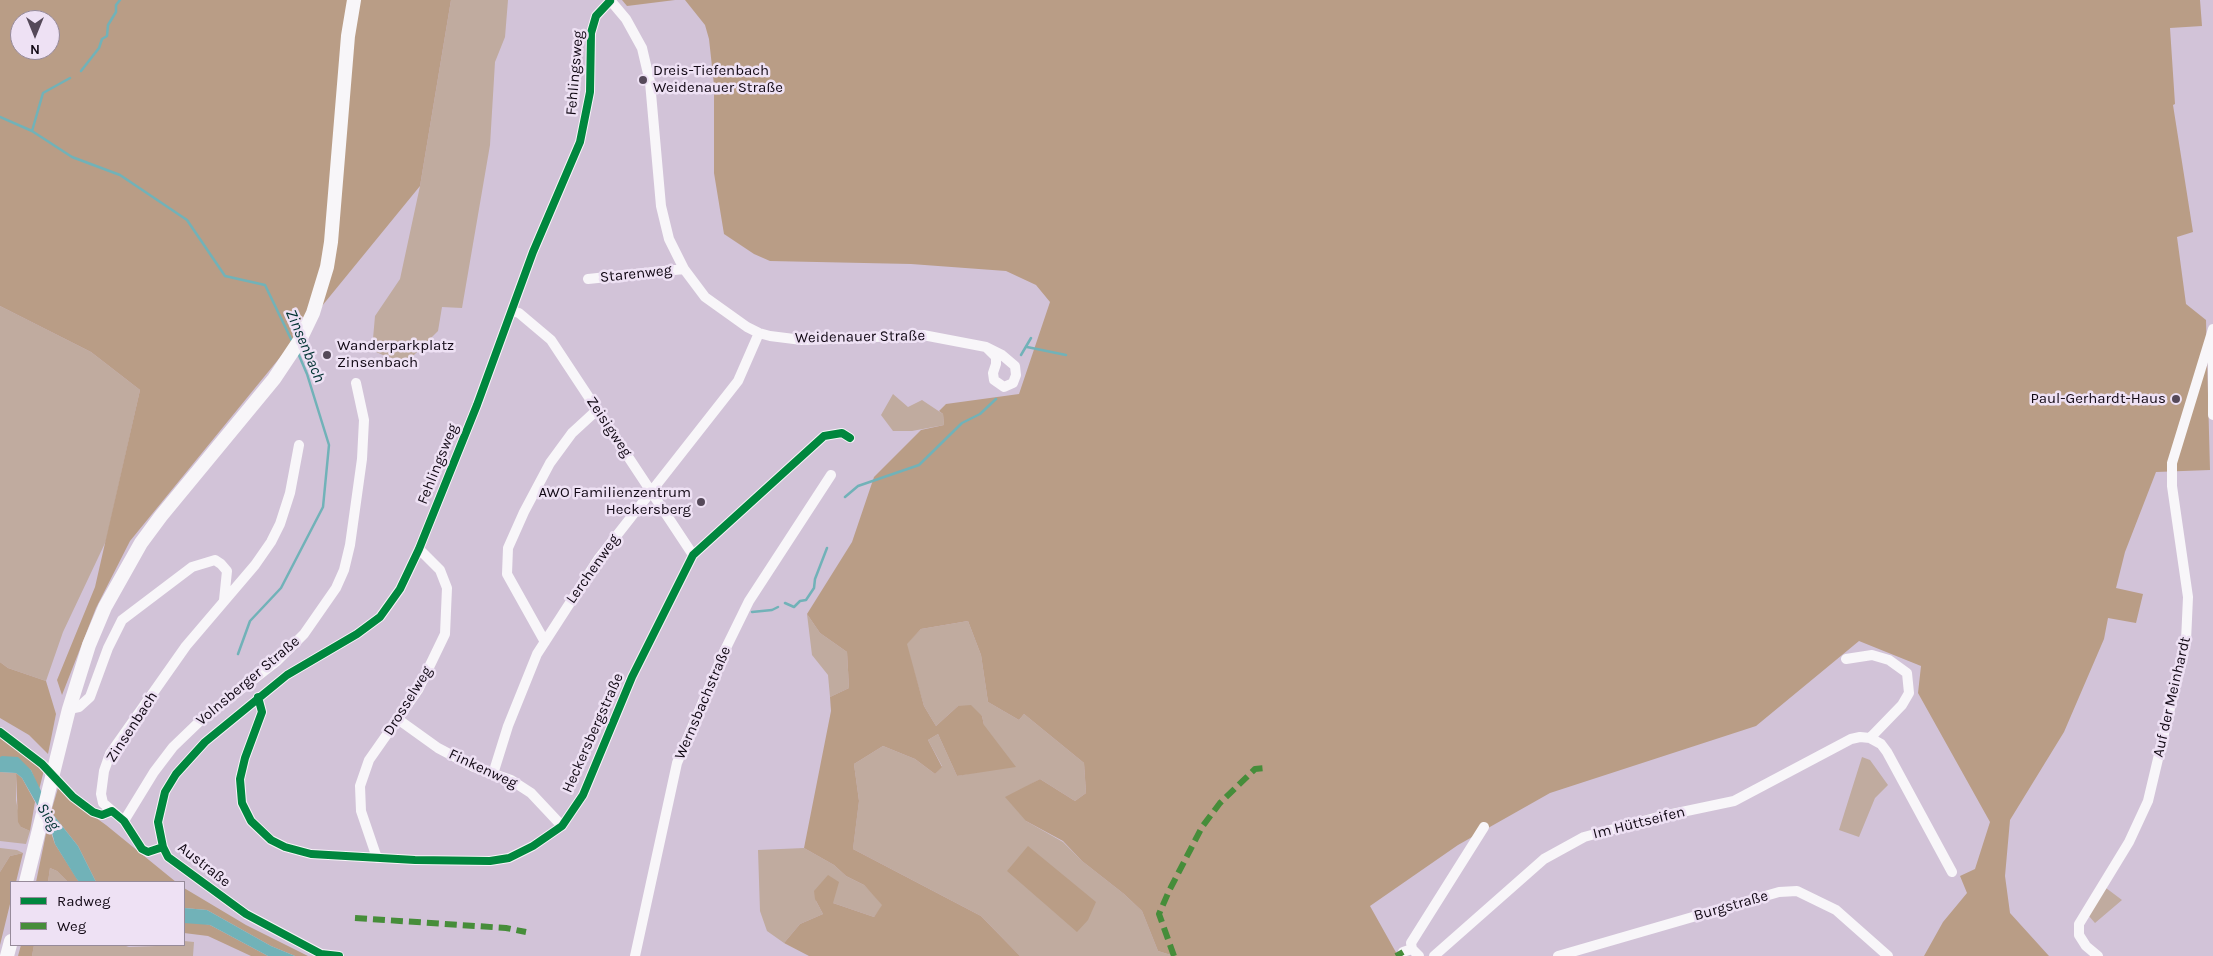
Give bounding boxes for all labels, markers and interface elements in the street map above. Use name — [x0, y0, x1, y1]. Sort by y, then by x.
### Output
north arrow — [10, 10, 60, 60]
street label: Fehlingsweg — [562, 30, 588, 116]
text: N — [30, 41, 40, 58]
place label: Dreis-Tiefenbach Weidenauer Straße — [653, 62, 783, 97]
marker: Dreis-Tiefenbach Weidenauer Straße — [637, 74, 649, 86]
street label: Starenweg — [599, 261, 673, 287]
water label: Zinsenbach — [281, 306, 329, 386]
street label: Weidenauer Straße — [795, 327, 925, 347]
place label: Wanderparkplatz Zinsenbach — [337, 337, 454, 372]
marker: Wanderparkplatz Zinsenbach — [321, 349, 333, 361]
place label: Paul-Gerhardt-Haus — [2030, 390, 2166, 408]
street label: Zeisigweg — [582, 393, 636, 461]
marker: Paul-Gerhardt-Haus — [2170, 393, 2182, 405]
street label: Fehlingsweg — [414, 421, 462, 507]
place label: AWO Familienzentrum Heckersberg — [538, 484, 691, 519]
marker: AWO Familienzentrum Heckersberg — [695, 496, 707, 508]
street label: Lerchenweg — [562, 531, 624, 607]
street label: Volnsberger Straße — [193, 632, 303, 730]
street label: Auf der Meinhardt — [2149, 635, 2195, 759]
street label: Wernsbachstraße — [671, 644, 735, 762]
street label: Drosselweg — [380, 663, 436, 739]
street label: Heckersbergstraße — [558, 670, 628, 796]
street label: Zinsenbach — [102, 688, 162, 766]
street label: Finkenweg — [446, 745, 520, 793]
water label: Sieg — [32, 800, 64, 834]
street label: Im Hüttseifen — [1591, 803, 1687, 843]
street label: Austraße — [174, 839, 234, 891]
legend — [10, 881, 185, 946]
street label: Burgstraße — [1692, 887, 1770, 925]
text: Radweg — [57, 892, 110, 910]
text: Weg — [57, 917, 86, 935]

